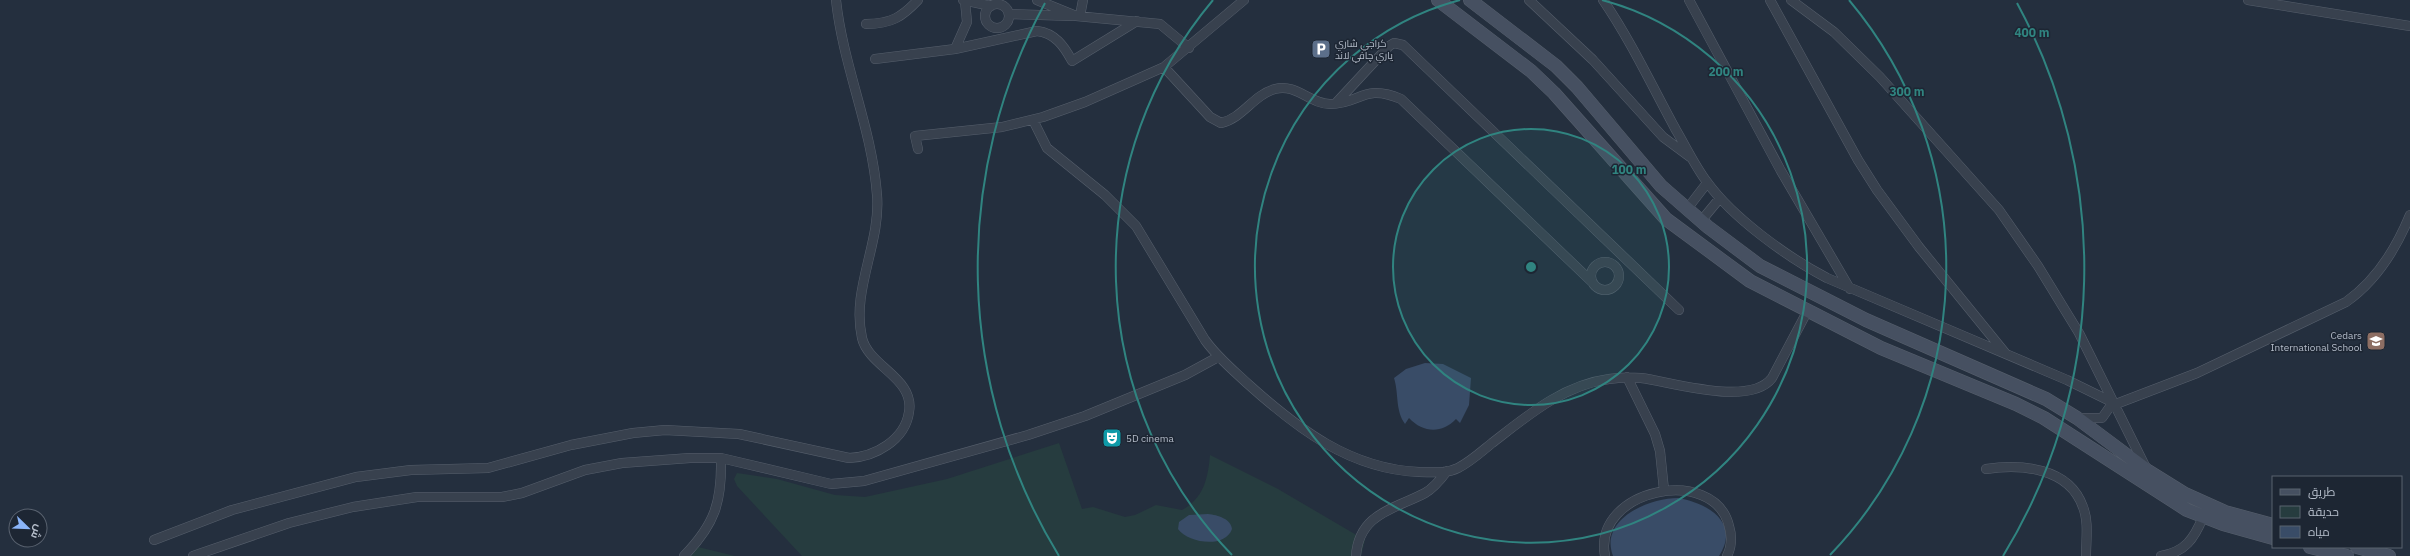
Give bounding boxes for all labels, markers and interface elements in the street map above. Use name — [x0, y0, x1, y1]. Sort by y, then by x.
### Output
text: 400 m — [2014, 25, 2050, 40]
place label: كراجي شاري ياري چافي لاند — [1335, 37, 1393, 63]
parking icon: كراجي شاري ياري چافي لاند — [1310, 38, 1332, 60]
text: 200 m — [1708, 64, 1744, 79]
text: 300 m — [1889, 84, 1925, 99]
text: 100 m — [1611, 162, 1647, 177]
centre of rings — [1524, 260, 1538, 274]
place label: Cedars International School — [2271, 329, 2362, 354]
school or university icon: Cedars International School — [2365, 330, 2387, 352]
theatre icon: 5D cinema — [1101, 427, 1123, 449]
place label: 5D cinema — [1126, 432, 1175, 445]
legend — [2272, 476, 2402, 548]
text: طريق — [2308, 484, 2336, 499]
text: حديقة — [2308, 504, 2339, 519]
north arrow — [8, 508, 48, 548]
text: ش — [28, 523, 46, 541]
text: مياه — [2308, 524, 2330, 539]

